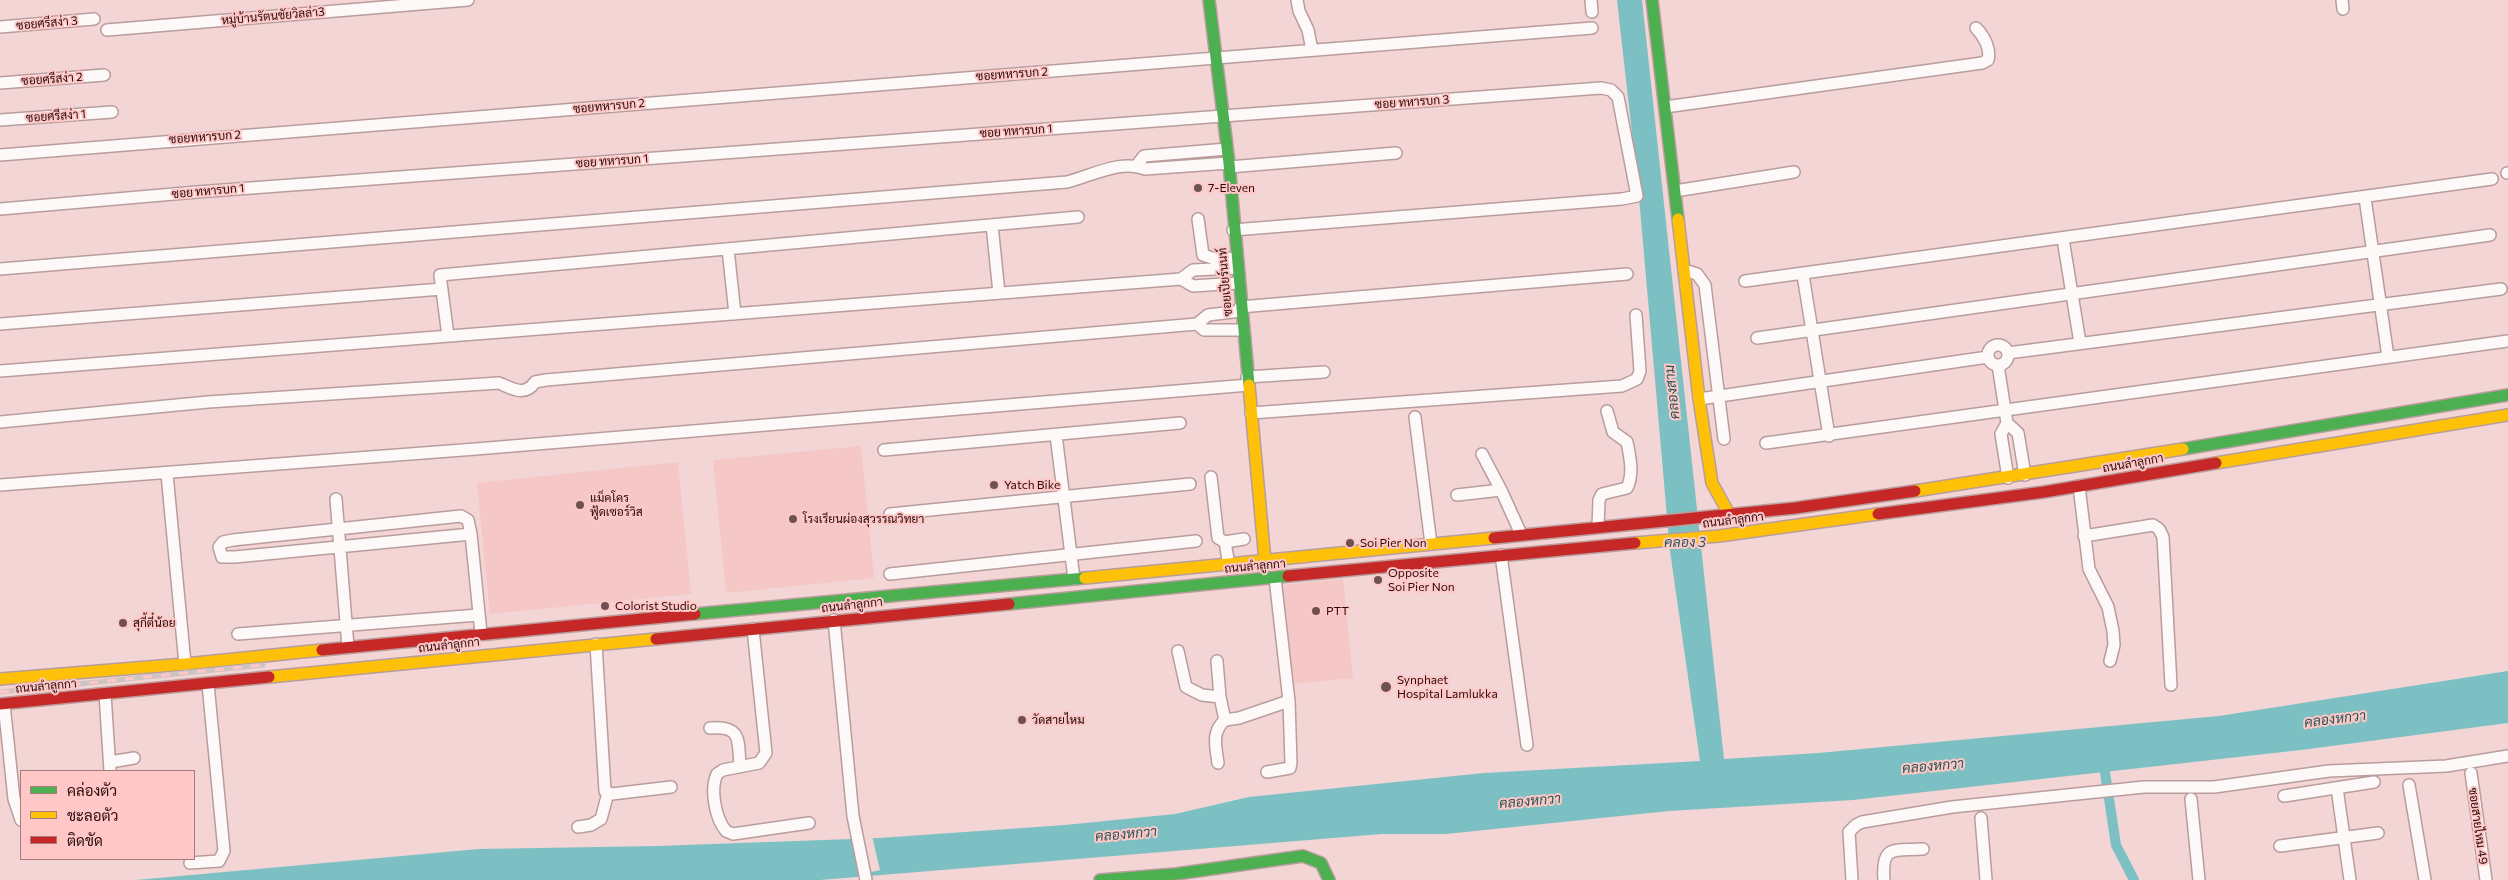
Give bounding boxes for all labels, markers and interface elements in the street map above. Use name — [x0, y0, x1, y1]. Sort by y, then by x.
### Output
street label: หมู่บ้านรัตนชัยวิลล่า3 — [221, 4, 325, 28]
street label: ซอยศรีสง่า 3 — [16, 13, 78, 33]
street label: ซอยทหารบก 2 — [976, 64, 1048, 84]
street label: ซอยศรีสง่า 2 — [21, 70, 83, 88]
street label: ซอย ทหารบก 3 — [1374, 92, 1450, 112]
street label: ซอยทหารบก 2 — [572, 96, 646, 116]
street label: ซอยศรีสง่า 1 — [26, 107, 86, 125]
street label: ซอย ทหารบก 1 — [979, 121, 1053, 141]
street label: ซอยทหารบก 2 — [169, 127, 241, 147]
street label: ซอย ทหารบก 1 — [575, 151, 649, 171]
street label: ซอย ทหารบก 1 — [171, 181, 245, 201]
place label: 7-Eleven — [1208, 181, 1255, 195]
marker: 7-Eleven — [1192, 182, 1204, 194]
street label: ซอยเปียร์นนท์ — [1215, 247, 1235, 317]
water label: คลองสาม — [1661, 364, 1683, 420]
street label: ถนนลำลูกกา — [2101, 451, 2165, 475]
place label: Yatch Bike — [1004, 478, 1060, 492]
marker: Yatch Bike — [988, 479, 1000, 491]
place label: แม็คโคร ฟู้ดเซอร์วิส — [590, 491, 643, 519]
marker: แม็คโคร ฟู้ดเซอร์วิส — [574, 499, 586, 511]
street label: ถนนลำลูกกา — [1702, 509, 1764, 531]
place label: โรงเรียนผ่องสุวรรณวิทยา — [803, 512, 924, 526]
marker: โรงเรียนผ่องสุวรรณวิทยา — [787, 513, 799, 525]
water label: คลอง 3 — [1664, 534, 1706, 550]
place label: Soi Pier Non — [1360, 536, 1427, 550]
marker: Soi Pier Non — [1344, 537, 1356, 549]
street label: ถนนลำลูกกา — [1224, 556, 1286, 576]
place label: Opposite Soi Pier Non — [1388, 566, 1455, 594]
marker: Opposite Soi Pier Non — [1372, 574, 1384, 586]
street label: ถนนลำลูกกา — [821, 595, 883, 615]
place label: Colorist Studio — [615, 599, 697, 613]
marker: Colorist Studio — [599, 600, 611, 612]
place label: PTT — [1326, 604, 1349, 618]
marker: PTT — [1310, 605, 1322, 617]
place label: สุกี้ตี๋น้อย — [133, 616, 176, 630]
marker: สุกี้ตี๋น้อย — [117, 617, 129, 629]
street label: ถนนลำลูกกา — [418, 635, 480, 655]
place label: Synphaet Hospital Lamlukka — [1397, 673, 1498, 701]
street label: ถนนลำลูกกา — [15, 676, 77, 696]
marker: Synphaet Hospital Lamlukka — [1379, 680, 1393, 694]
water label: คลองหกวา — [2303, 707, 2367, 731]
place label: วัดสายไหม — [1032, 713, 1085, 727]
marker: วัดสายไหม — [1016, 714, 1028, 726]
water label: คลองหกวา — [1901, 755, 1965, 777]
legend — [20, 770, 195, 860]
text: คล่องตัว — [67, 781, 117, 799]
street label: ซอยสายไหม 49 — [2465, 787, 2491, 865]
water label: คลองหกวา — [1498, 790, 1562, 812]
text: ชะลอตัว — [67, 806, 118, 824]
water label: คลองหกวา — [1094, 823, 1158, 845]
text: ติดขัด — [67, 831, 103, 849]

